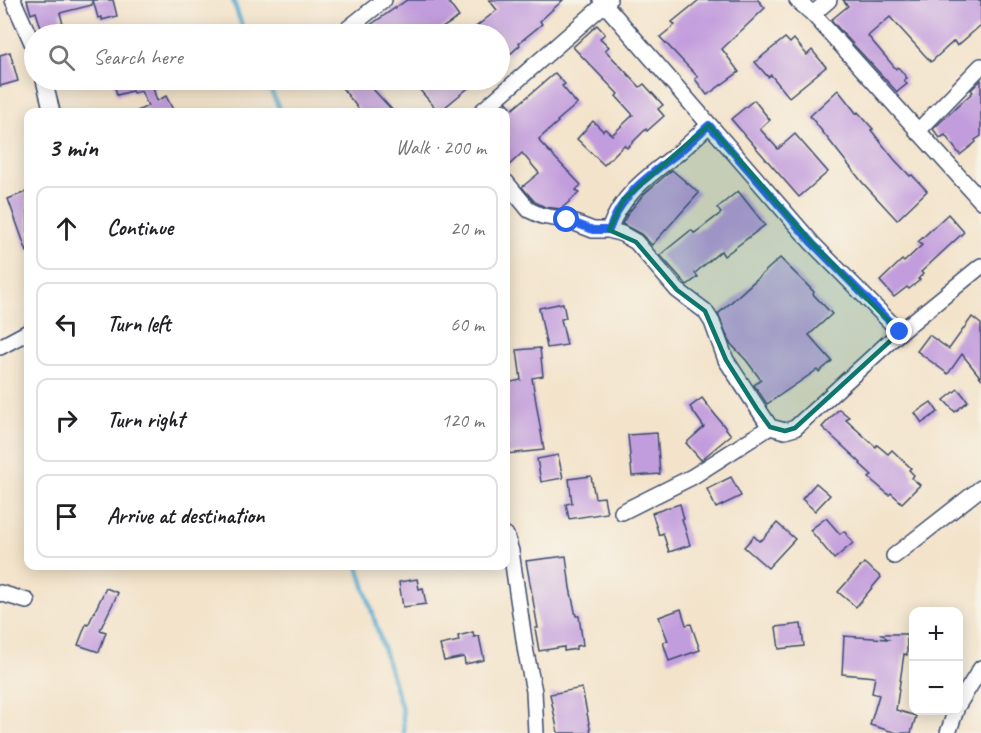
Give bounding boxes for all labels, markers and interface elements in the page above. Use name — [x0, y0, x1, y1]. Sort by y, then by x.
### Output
search box — [24, 24, 510, 90]
icon: search — [45, 41, 78, 74]
text: Search here — [93, 43, 183, 71]
text: 3 min — [48, 131, 98, 164]
text: Walk · 200 m — [396, 135, 486, 160]
route start — [553, 206, 579, 232]
icon: ahead — [50, 212, 83, 245]
text: Continue — [107, 214, 173, 242]
text: 20 m — [450, 216, 484, 241]
icon: left — [50, 308, 83, 341]
text: Turn left — [107, 310, 171, 338]
text: 60 m — [450, 312, 484, 337]
route end — [886, 318, 912, 344]
icon: right — [50, 404, 83, 437]
text: Turn right — [107, 406, 184, 434]
text: 120 m — [441, 408, 484, 433]
icon: arrive — [50, 500, 83, 533]
text: Arrive at destination — [107, 502, 264, 530]
map controls — [909, 607, 963, 715]
button: + — [909, 607, 963, 661]
button: − — [909, 661, 963, 715]

